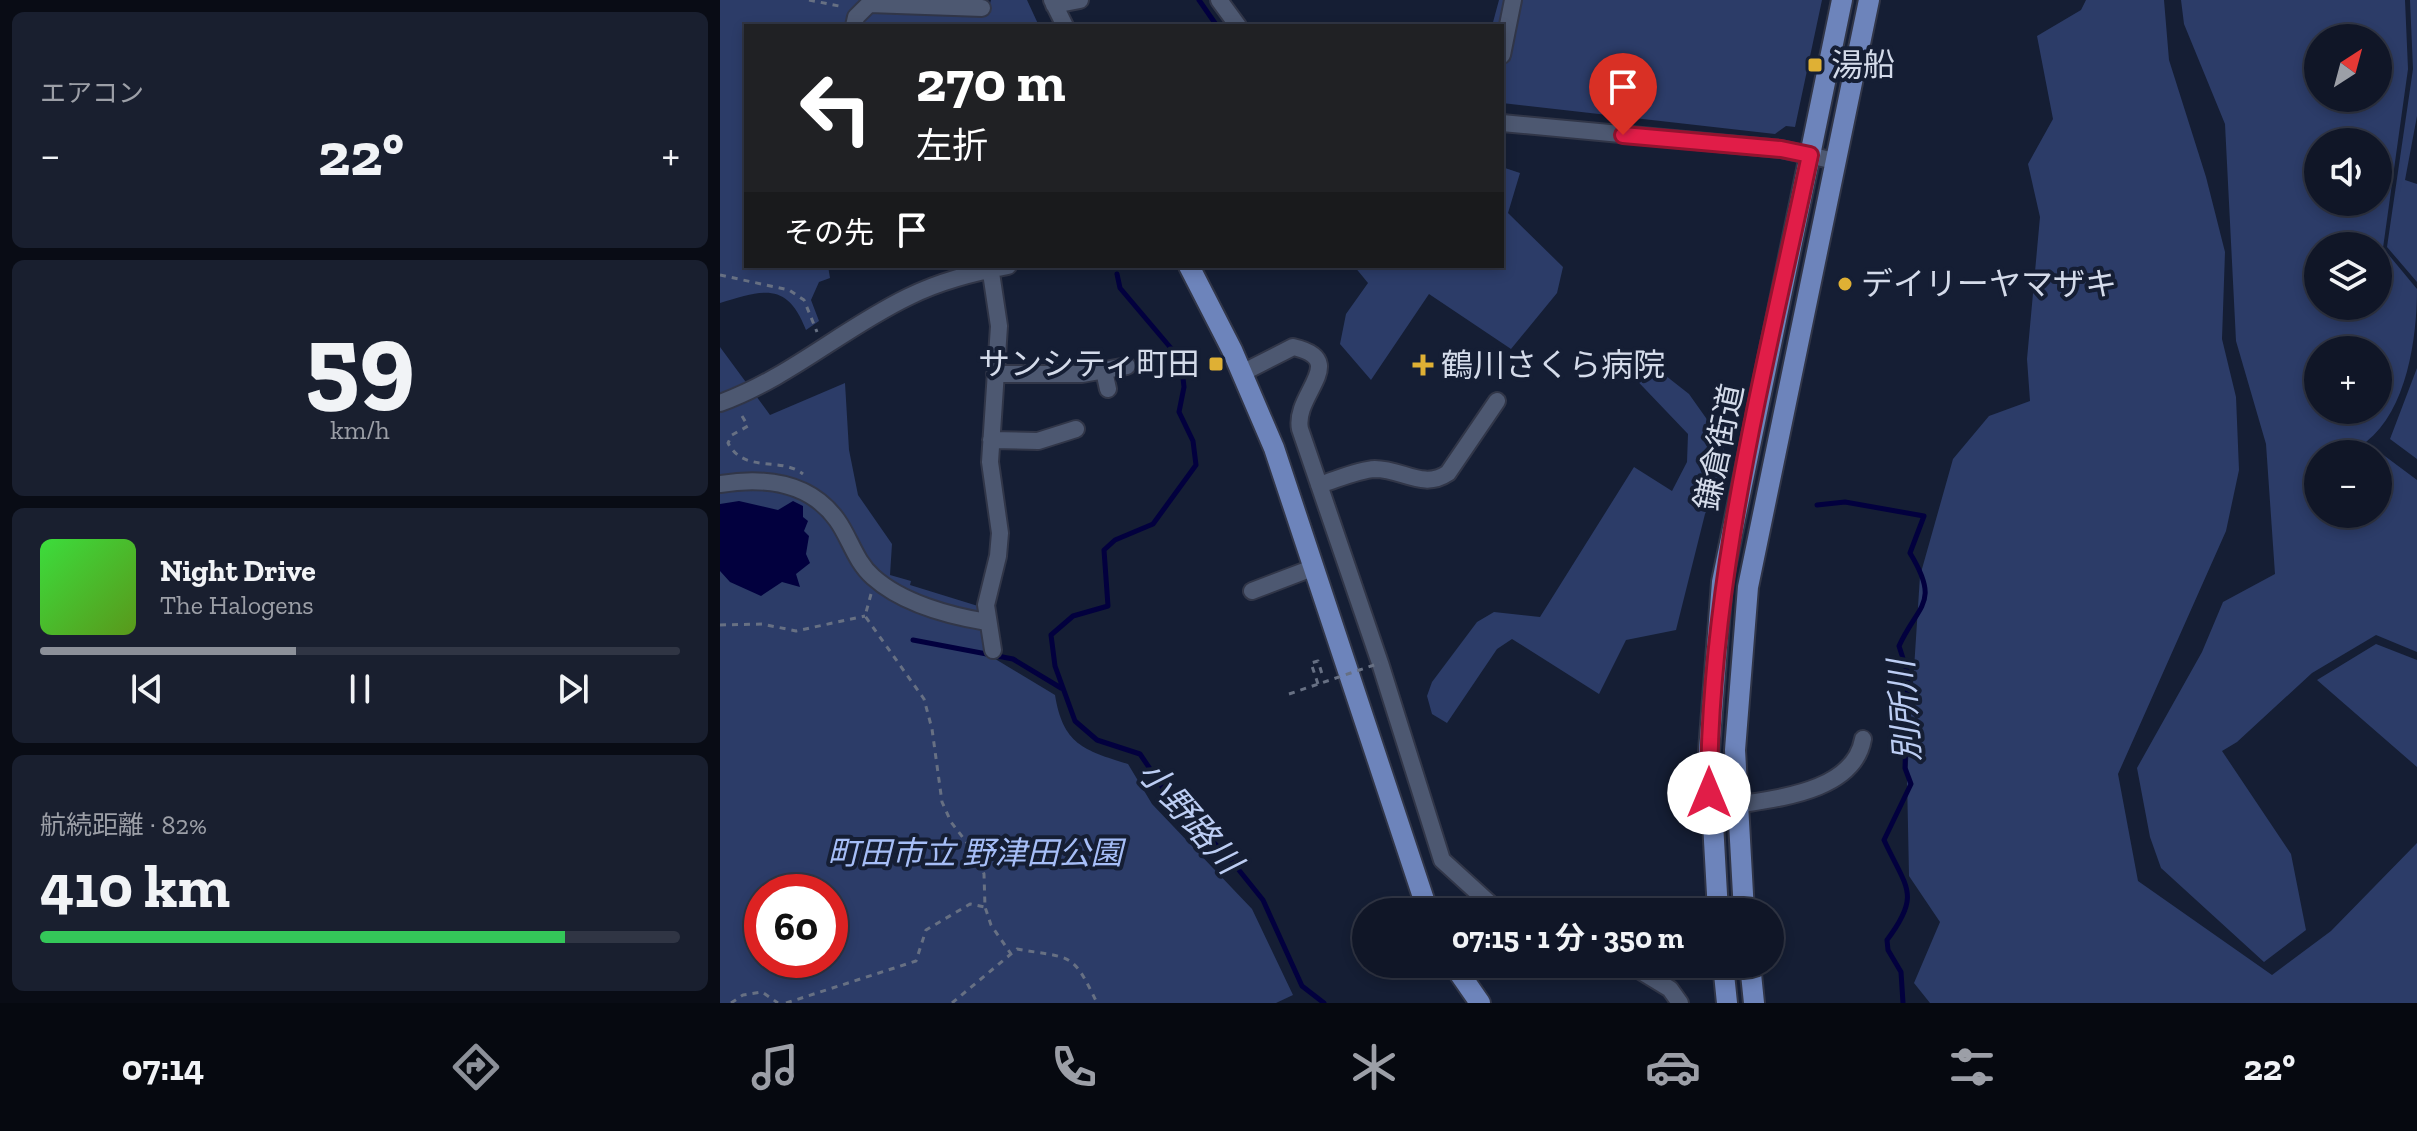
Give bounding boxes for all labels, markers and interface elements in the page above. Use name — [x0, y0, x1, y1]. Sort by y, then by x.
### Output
north arrow — [2304, 24, 2392, 112]
map controls — [2304, 24, 2392, 528]
place label: 湯船 — [1831, 46, 1895, 84]
text: 270 m — [916, 48, 1066, 115]
pin — [1589, 53, 1657, 135]
icon: left — [784, 56, 888, 160]
marker: 湯船 — [1806, 56, 1824, 74]
icon: arrive — [1601, 65, 1645, 109]
text: エアコン — [40, 77, 144, 109]
text: 22° — [318, 118, 404, 190]
text: 左折 — [916, 124, 988, 167]
text: − — [40, 128, 61, 181]
text: + — [661, 128, 680, 181]
button: sound — [2304, 128, 2392, 216]
icon: arrive — [890, 208, 934, 252]
text: その先 — [784, 215, 874, 251]
button: layers — [2304, 232, 2392, 320]
place label: デイリーヤマザキ — [1861, 265, 2117, 303]
marker: デイリーヤマザキ — [1836, 275, 1854, 293]
text: 59 — [305, 299, 415, 424]
button: + — [2304, 336, 2392, 424]
place label: サンシティ町田 — [978, 345, 1200, 383]
place label: 鶴川さくら病院 — [1441, 346, 1665, 384]
marker: 鶴川さくら病院 — [1412, 354, 1434, 376]
marker: サンシティ町田 — [1207, 355, 1225, 373]
street label: 鎌倉街道 — [1687, 380, 1751, 514]
text: km/h — [330, 414, 390, 446]
button: − — [2304, 440, 2392, 528]
text: Night Drive — [160, 553, 316, 589]
text: The Halogens — [160, 589, 314, 621]
water label: 別所川 — [1880, 656, 1929, 763]
icon: previous — [125, 667, 169, 711]
icon: pause — [338, 667, 382, 711]
icon: next — [551, 667, 595, 711]
position arrow — [1667, 751, 1751, 835]
water label: 小野路川 — [1130, 753, 1252, 884]
text: 航続距離 · 82% — [40, 809, 207, 841]
park label: 町田市立 野津田公園 — [827, 834, 1127, 872]
text: 410 km — [40, 850, 230, 922]
speed limit sign: 60 — [744, 874, 848, 978]
text: 07:15 · 1 分 · 350 m — [1452, 920, 1684, 956]
icon: directions — [448, 1039, 504, 1095]
icon: music — [747, 1039, 803, 1095]
icon: phone — [1046, 1039, 1102, 1095]
icon: climate — [1346, 1039, 1402, 1095]
icon: car — [1645, 1039, 1701, 1095]
icon: filters — [1944, 1039, 2000, 1095]
text: 07:14 — [122, 1046, 204, 1089]
text: 22° — [2244, 1046, 2295, 1089]

